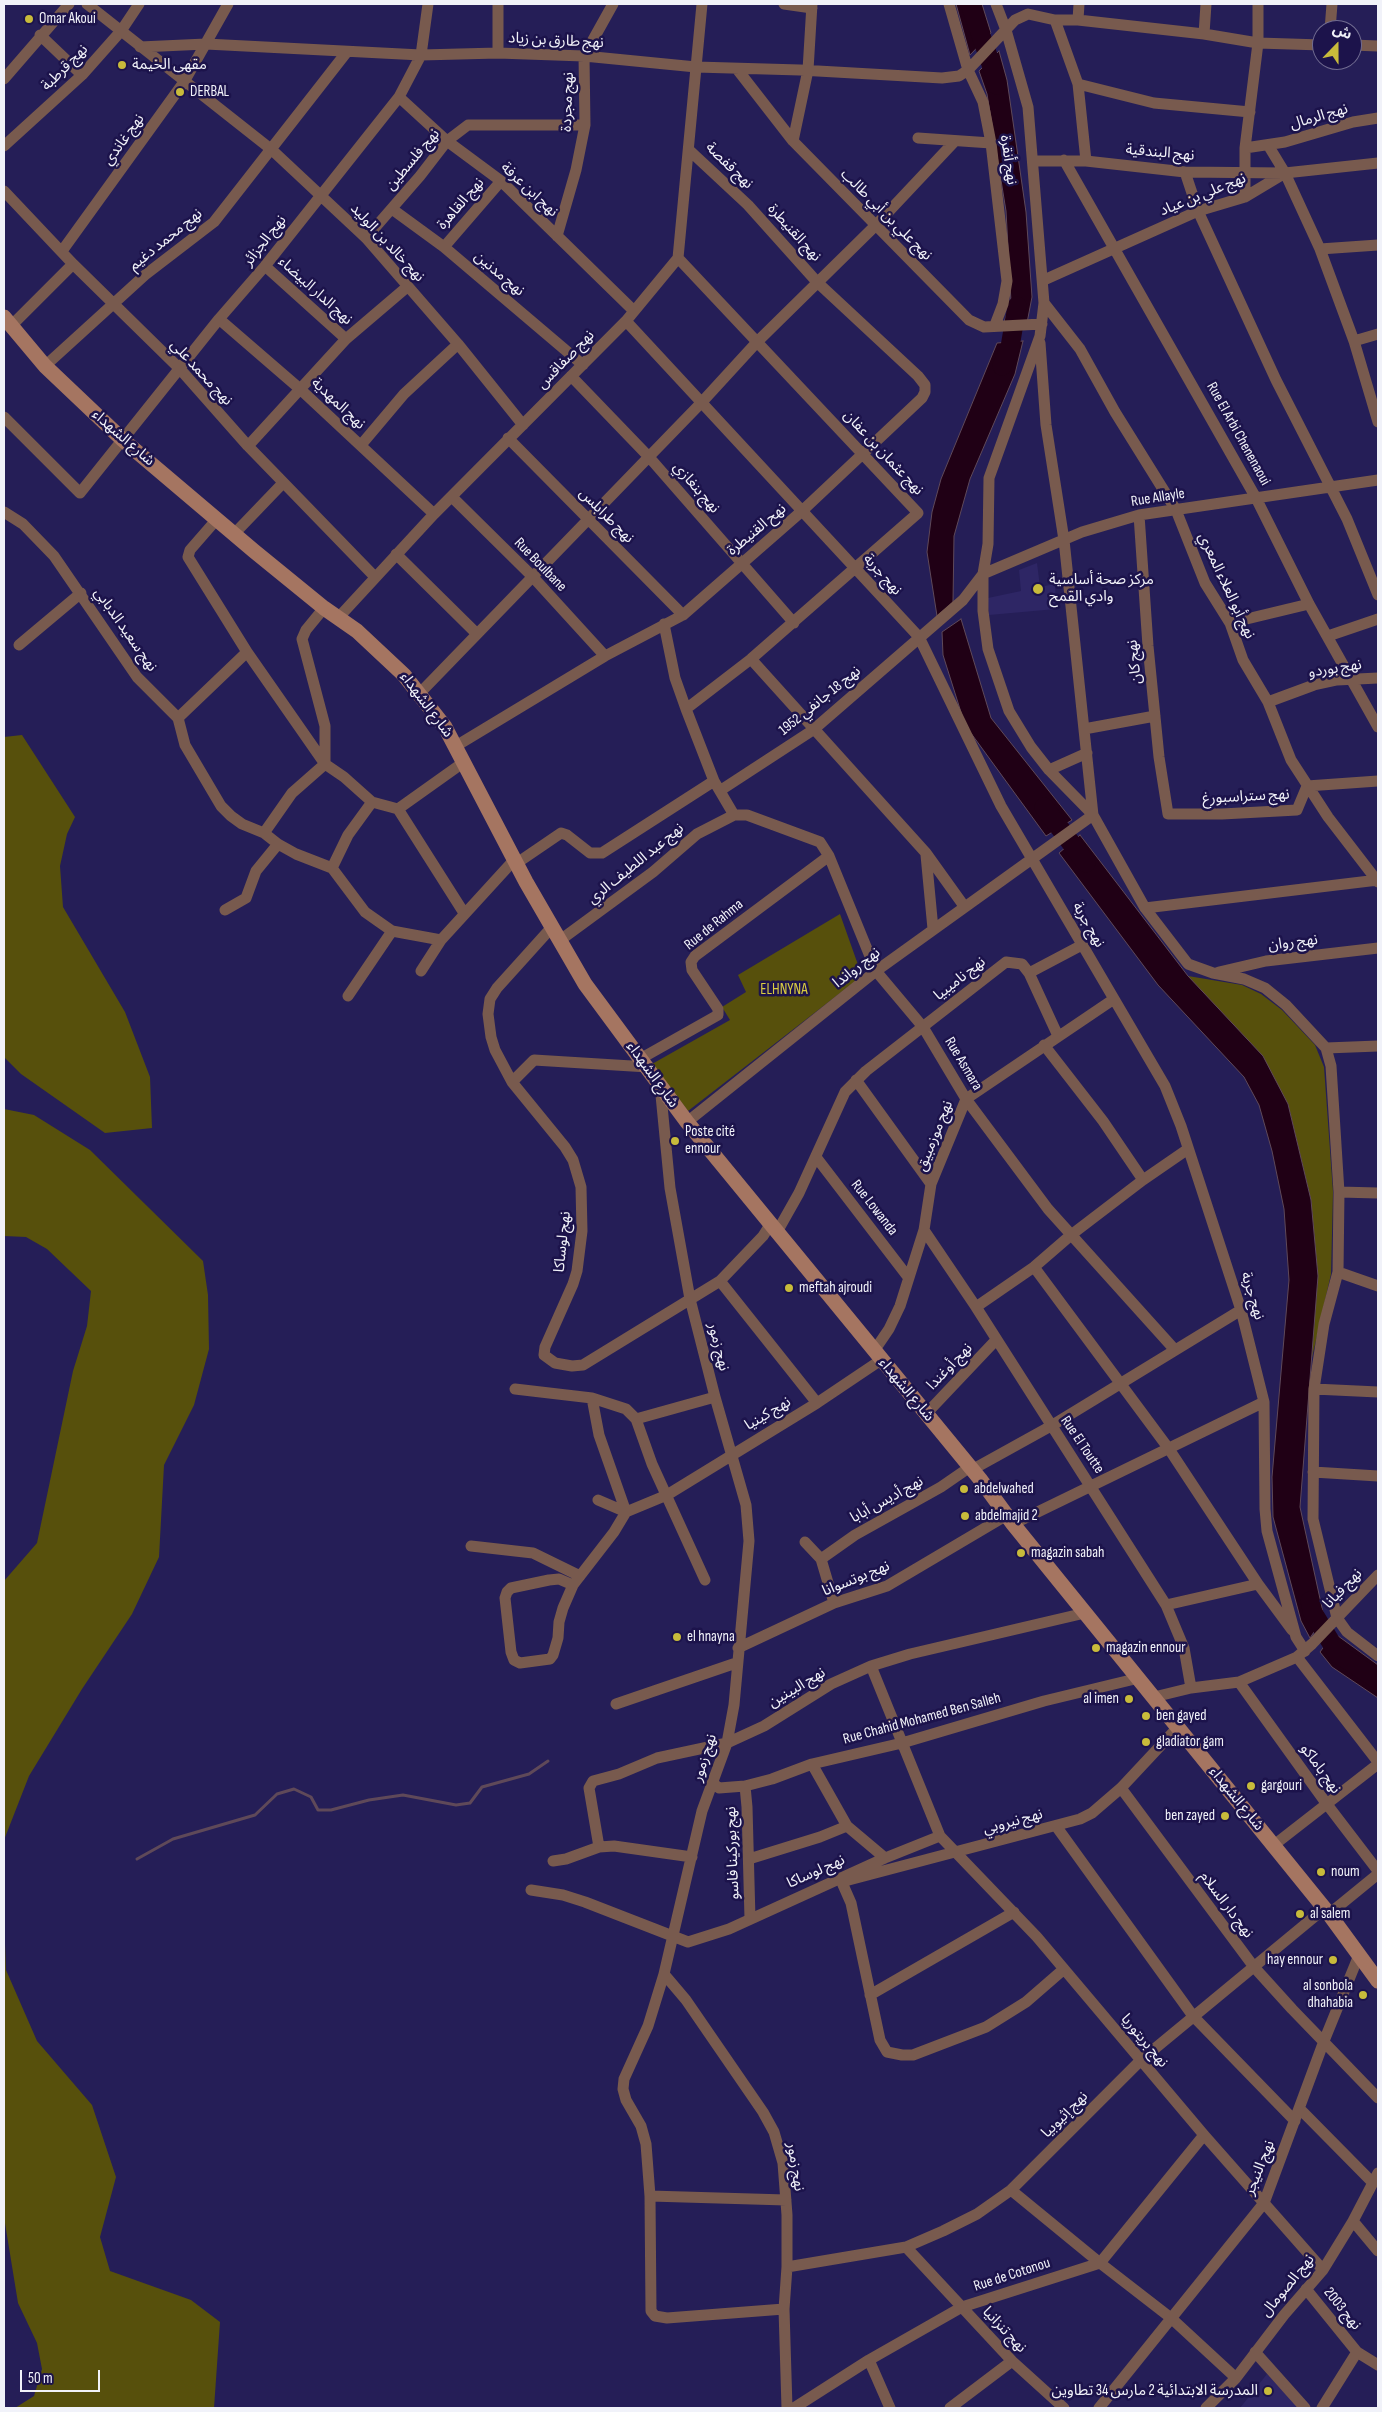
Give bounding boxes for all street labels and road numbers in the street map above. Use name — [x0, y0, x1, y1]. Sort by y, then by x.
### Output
street label: نهج طارق بن زياد — [508, 30, 604, 52]
street label: نهج قرطبة — [38, 41, 92, 95]
street label: نهج مجردة — [558, 72, 578, 132]
street label: نهج الرمال — [1288, 100, 1350, 134]
street label: نهج غاندي — [99, 111, 149, 169]
street label: نهج فلسطين — [382, 126, 444, 194]
street label: نهج أنقرة — [996, 134, 1020, 186]
street label: نهج قفصة — [701, 139, 757, 193]
street label: نهج البندقية — [1125, 141, 1195, 165]
street label: نهج ابن عرفة — [497, 159, 561, 221]
street label: نهج علي بن أبي طالب — [836, 165, 936, 265]
street label: نهج علي بن عياد — [1157, 170, 1249, 220]
street label: نهج القاهرة — [434, 174, 488, 234]
street label: نهج خالد بن الوليد — [346, 200, 428, 286]
street label: نهج القنيطرة — [763, 200, 825, 266]
street label: نهج محمد دغيم — [126, 205, 206, 275]
street label: نهج الجزائر — [239, 212, 291, 270]
street label: نهج مدنين — [470, 248, 528, 300]
street label: نهج الدار البيضاء — [274, 253, 356, 329]
street label: نهج صفاقس — [534, 327, 598, 393]
street label: نهج محمد علي — [166, 336, 236, 410]
street label: نهج المهدية — [307, 374, 369, 434]
street label: Rue El Arbi Chenenaoui — [1202, 379, 1274, 489]
street label: شارع الشهداء — [88, 406, 158, 470]
street label: نهج عثمان بن عفان — [839, 407, 927, 499]
street label: نهج بنغازي — [669, 459, 723, 517]
street label: نهج طرابلس — [575, 485, 637, 547]
street label: Rue Allayle — [1130, 485, 1186, 511]
street label: نهح القنيطرة — [724, 500, 790, 560]
street label: نهج أبو العلاء المعري — [1194, 530, 1258, 642]
street label: Rue Boulbane — [510, 534, 570, 596]
street label: نهج جربة — [859, 551, 905, 599]
street label: نهج سعيد الدبابي — [89, 585, 161, 675]
street label: نهج كان — [1124, 639, 1146, 685]
street label: نهج بوردو — [1307, 656, 1363, 682]
street label: نهج 18 جانفي 1952 — [775, 662, 865, 740]
street label: شارع الشهداء — [396, 669, 456, 741]
street label: نهج ستراسبورغ — [1202, 786, 1290, 808]
street label: نهج عبد اللطيف الري — [584, 820, 688, 908]
street label: Rue de Rahma — [681, 896, 747, 954]
street label: نهج جربة — [1068, 899, 1108, 951]
street label: نهج روان — [1267, 931, 1319, 955]
street label: نهج رواندا — [830, 944, 884, 992]
street label: نهج ناميبيا — [931, 953, 989, 1005]
street label: Rue Asmara — [940, 1034, 986, 1094]
street label: شارع الشهداء — [622, 1038, 682, 1112]
street label: نهج موزمبيق — [913, 1098, 957, 1174]
street label: Rue Lowanda — [847, 1177, 901, 1239]
street label: نهج لوساكا — [551, 1211, 575, 1273]
street label: نهج جربة — [1236, 1270, 1268, 1322]
street label: نهج زمور — [703, 1321, 733, 1373]
street label: نهج أوغندا — [923, 1340, 977, 1394]
street label: شارع الشهداء — [874, 1355, 938, 1425]
street label: نهج كينيا — [742, 1393, 794, 1435]
street label: Rue El Toutte — [1056, 1413, 1108, 1477]
street label: نهج أديس أبابا — [847, 1473, 927, 1527]
street label: نهج بوتسوانا — [820, 1557, 892, 1601]
street label: نهج فيانا — [1320, 1565, 1366, 1613]
street label: نهج البينين — [765, 1664, 829, 1712]
street label: Rue Chahid Mohamed Ben Salleh — [841, 1689, 1003, 1749]
street label: نهج زمور — [689, 1732, 721, 1784]
street label: نهج باماكو — [1296, 1740, 1344, 1798]
street label: شارع الشهداء — [1205, 1763, 1267, 1835]
street label: نهج نيروبي — [981, 1805, 1045, 1839]
street label: نهج بوركينا فاسو — [722, 1806, 744, 1900]
street label: نهج لوساكا — [784, 1851, 848, 1893]
street label: نهج دار السلام — [1195, 1868, 1257, 1942]
street label: نهج بريتوريا — [1116, 2011, 1172, 2071]
street label: نهج إثيوبيا — [1038, 2088, 1092, 2142]
street label: نهج النيجر — [1241, 2138, 1279, 2198]
street label: نهج زمور — [782, 2141, 808, 2193]
street label: نهج الصومال — [1257, 2251, 1319, 2321]
street label: Rue de Cotonou — [972, 2254, 1052, 2296]
street label: نهج 2003 — [1319, 2284, 1365, 2334]
street label: نهج تنزانيا — [978, 2303, 1030, 2357]

